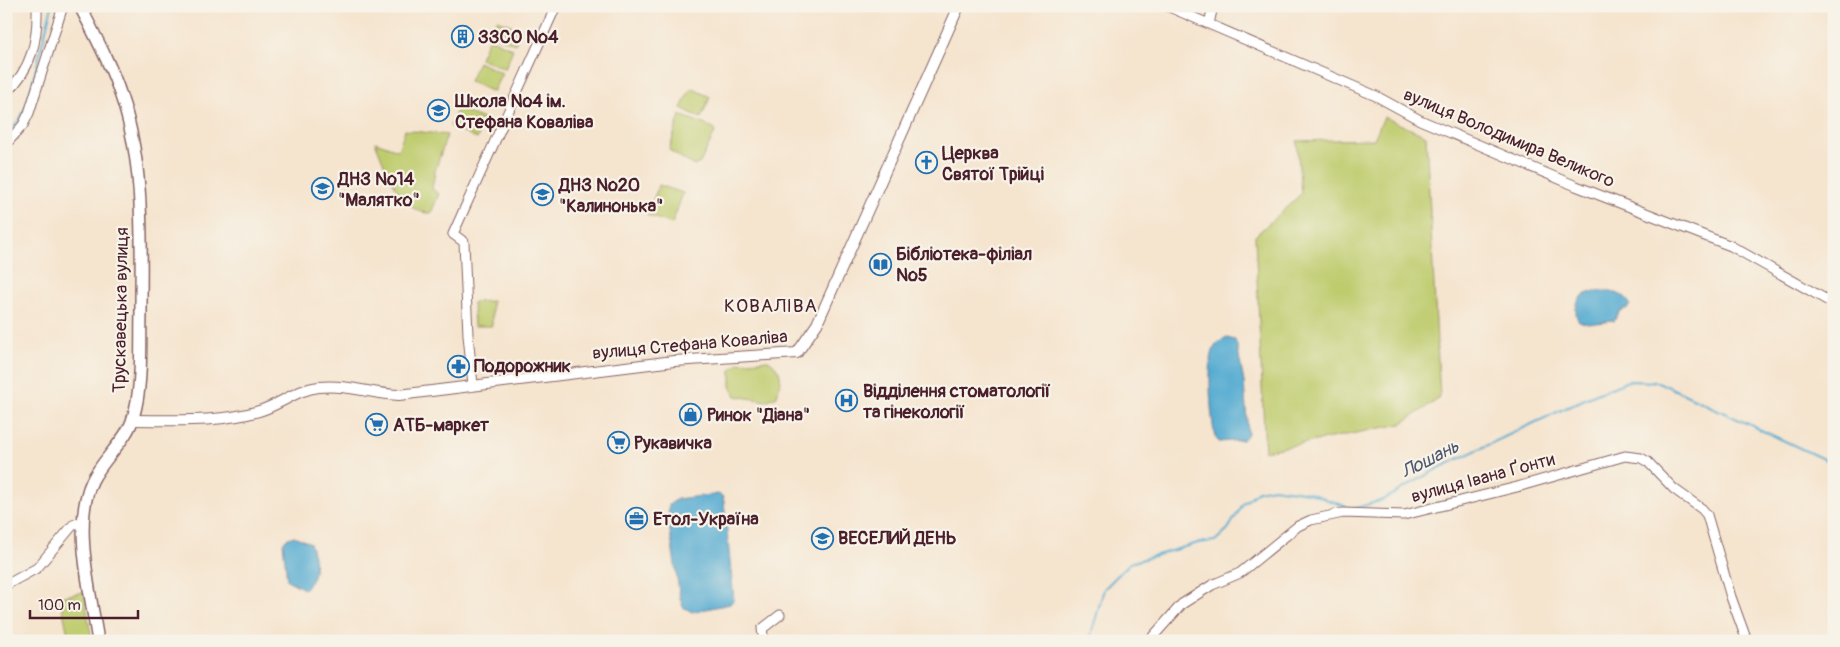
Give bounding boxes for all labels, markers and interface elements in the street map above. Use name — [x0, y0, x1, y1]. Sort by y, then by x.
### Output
building icon: ЗЗСО №4 — [450, 25, 474, 49]
place label: ЗЗСО №4 — [478, 26, 559, 49]
street label: вулиця Володимира Великого — [1400, 83, 1618, 193]
place label: Школа №4 ім. Стефана Коваліва — [454, 90, 594, 134]
school or university icon: Школа №4 ім. Стефана Коваліва — [427, 99, 451, 123]
place label: Церква Святої Трійці — [942, 142, 1044, 186]
church icon: Церква Святої Трійці — [914, 151, 938, 175]
place label: ДНЗ №14 "Малятко" — [337, 168, 420, 212]
place label: ДНЗ №20 "Калинонька" — [558, 174, 663, 218]
school or university icon: ДНЗ №14 "Малятко" — [310, 177, 334, 201]
school or university icon: ДНЗ №20 "Калинонька" — [531, 183, 555, 207]
street label: Трускавецька вулиця — [108, 227, 134, 393]
place label: Бібліотека-філіал №5 — [896, 243, 1032, 287]
library icon: Бібліотека-філіал №5 — [868, 252, 892, 276]
district label: КОВАЛІВА — [724, 294, 818, 318]
street label: вулиця Стефана Коваліва — [591, 325, 789, 365]
pharmacy icon: Подорожник — [446, 354, 470, 378]
place label: Подорожник — [474, 355, 571, 378]
place label: Відділення стоматології та гінекології — [863, 380, 1051, 424]
hospital icon: Відділення стоматології та гінекології — [835, 389, 859, 413]
shop icon: Ринок "Діана" — [679, 403, 703, 427]
place label: Ринок "Діана" — [707, 404, 810, 427]
supermarket icon: АТБ-маркет — [365, 413, 389, 437]
place label: АТБ-маркет — [393, 414, 490, 437]
supermarket icon: Рукавичка — [606, 431, 630, 455]
place label: Рукавичка — [634, 432, 713, 455]
water label: Лошань — [1397, 434, 1463, 484]
street label: вулиця Івана Ґонти — [1409, 448, 1557, 508]
office icon: Етол-Україна — [625, 507, 649, 531]
place label: Етол-Україна — [653, 508, 759, 531]
school or university icon: ВЕСЕЛИЙ ДЕНЬ — [810, 526, 834, 550]
place label: ВЕСЕЛИЙ ДЕНЬ — [838, 527, 957, 550]
scale bar — [30, 587, 138, 619]
text: 100 m — [38, 596, 81, 615]

